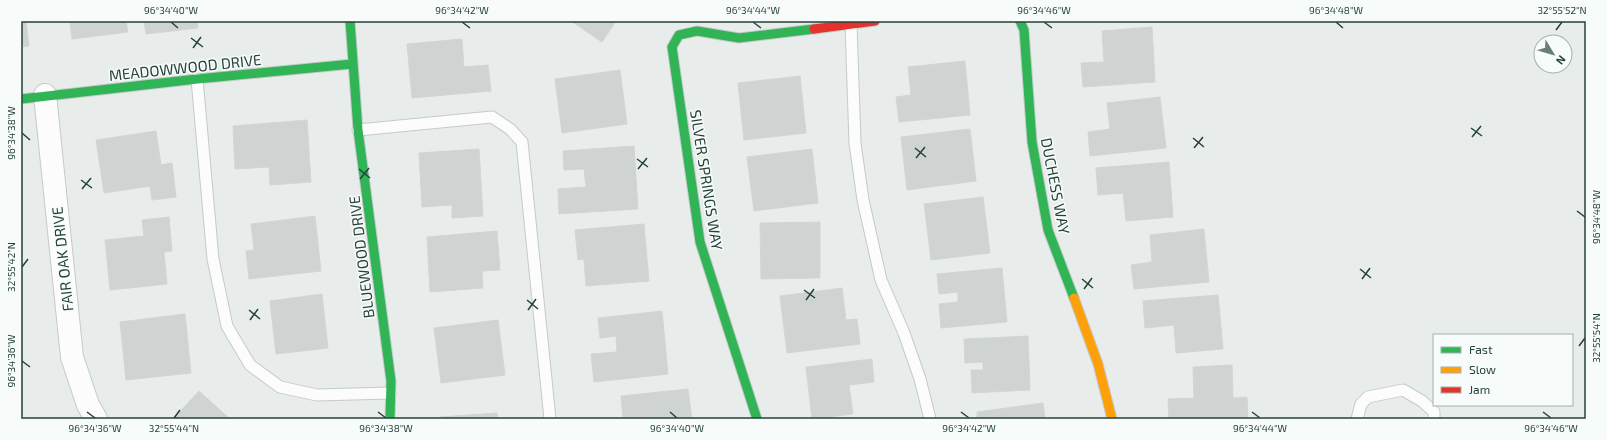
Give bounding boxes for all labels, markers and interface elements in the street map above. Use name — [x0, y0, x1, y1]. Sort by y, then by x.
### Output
text: 96°34'40"W — [144, 4, 198, 16]
text: 96°34'42"W — [435, 4, 489, 16]
text: 96°34'44"W — [726, 4, 780, 16]
text: 96°34'46"W — [1017, 4, 1071, 16]
text: 96°34'48"W — [1309, 4, 1363, 16]
text: 32°55'52"N — [1537, 4, 1587, 16]
north arrow — [1533, 34, 1573, 74]
street label: MEADOWWOOD DRIVE — [108, 50, 262, 84]
text: N — [1554, 53, 1569, 68]
text: 96°34'38"W — [5, 106, 17, 160]
street label: SILVER SPRINGS WAY — [687, 108, 727, 252]
street label: DUCHESS WAY — [1038, 136, 1074, 236]
text: 96°34'48"W — [1590, 190, 1602, 244]
street label: BLUEWOOD DRIVE — [345, 195, 377, 319]
street label: FAIR OAK DRIVE — [48, 206, 76, 312]
text: 32°55'42"N — [5, 242, 17, 292]
text: 32°55'54"N — [1590, 313, 1602, 363]
text: 96°34'36"W — [5, 334, 17, 388]
legend — [1433, 334, 1573, 406]
text: Fast — [1469, 342, 1493, 356]
text: Slow — [1469, 362, 1496, 376]
text: Jam — [1469, 382, 1490, 396]
text: 96°34'36"W — [68, 422, 122, 434]
text: 32°55'44"N — [149, 422, 199, 434]
text: 96°34'38"W — [359, 422, 413, 434]
text: 96°34'40"W — [650, 422, 704, 434]
text: 96°34'42"W — [942, 422, 996, 434]
text: 96°34'44"W — [1233, 422, 1287, 434]
text: 96°34'46"W — [1524, 422, 1578, 434]

